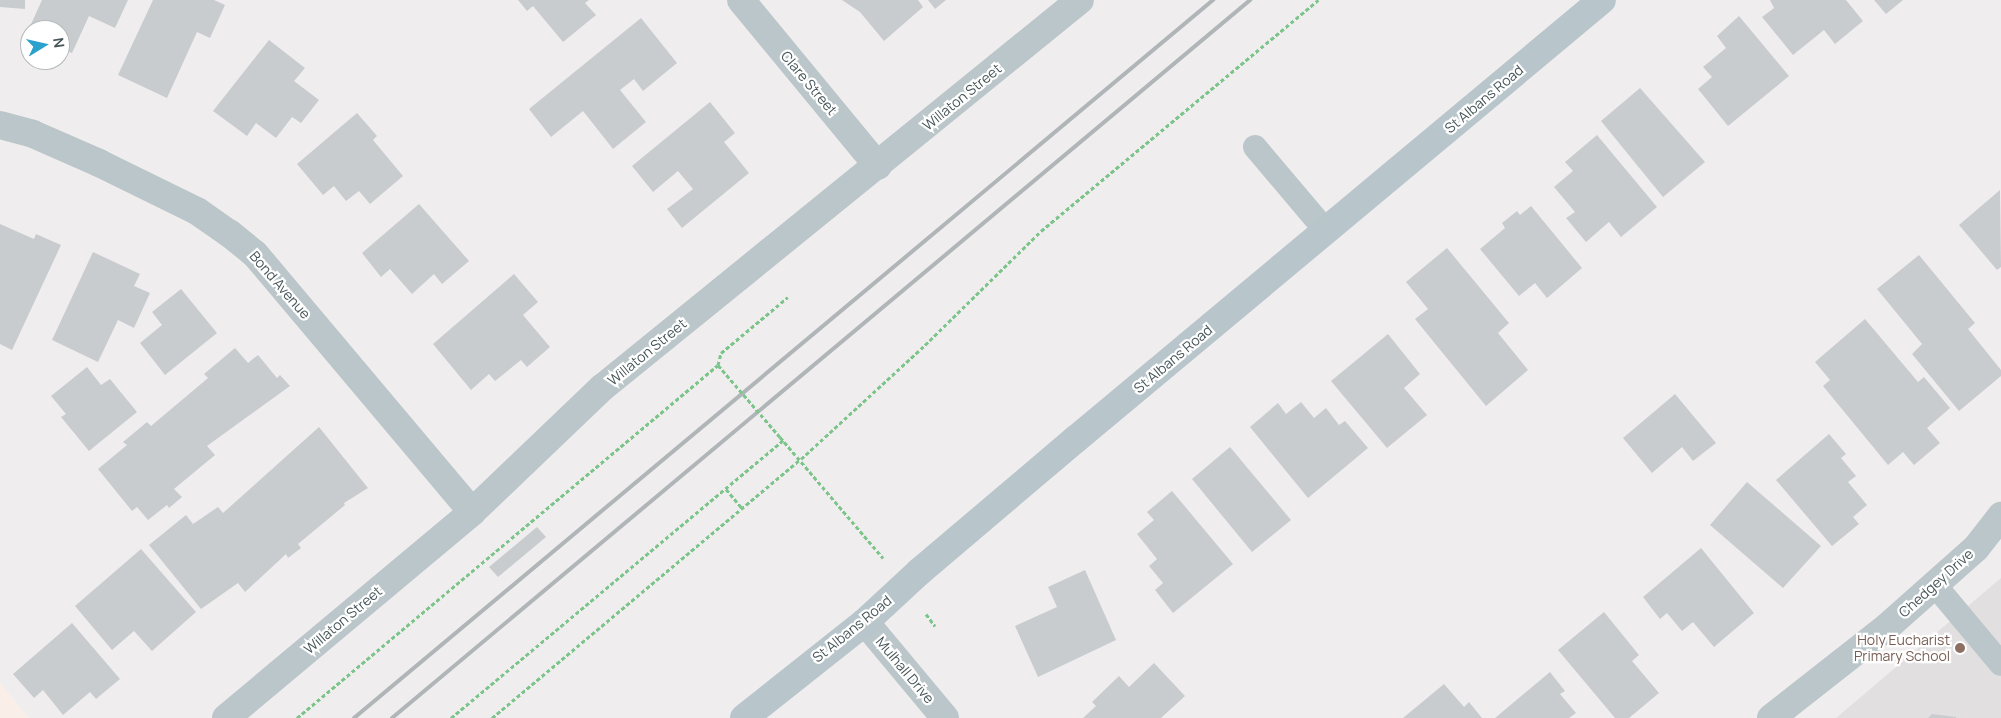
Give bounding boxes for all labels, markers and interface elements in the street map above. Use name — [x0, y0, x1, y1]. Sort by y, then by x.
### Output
north arrow — [20, 20, 70, 70]
text: N — [49, 36, 69, 49]
street label: Clare Street — [777, 48, 841, 118]
street label: Willaton Street — [919, 60, 1005, 134]
street label: St Albans Road — [1441, 61, 1527, 137]
street label: Bond Avenue — [246, 248, 314, 322]
street label: Willaton Street — [604, 315, 690, 389]
street label: St Albans Road — [1130, 321, 1216, 397]
street label: Chedgey Drive — [1895, 545, 1977, 621]
street label: Willaton Street — [301, 583, 385, 657]
street label: St Albans Road — [809, 592, 895, 666]
place label: Holy Eucharist Primary School — [1854, 632, 1950, 664]
street label: Mulhall Drive — [872, 633, 938, 707]
marker: Holy Eucharist Primary School — [1954, 642, 1966, 654]

